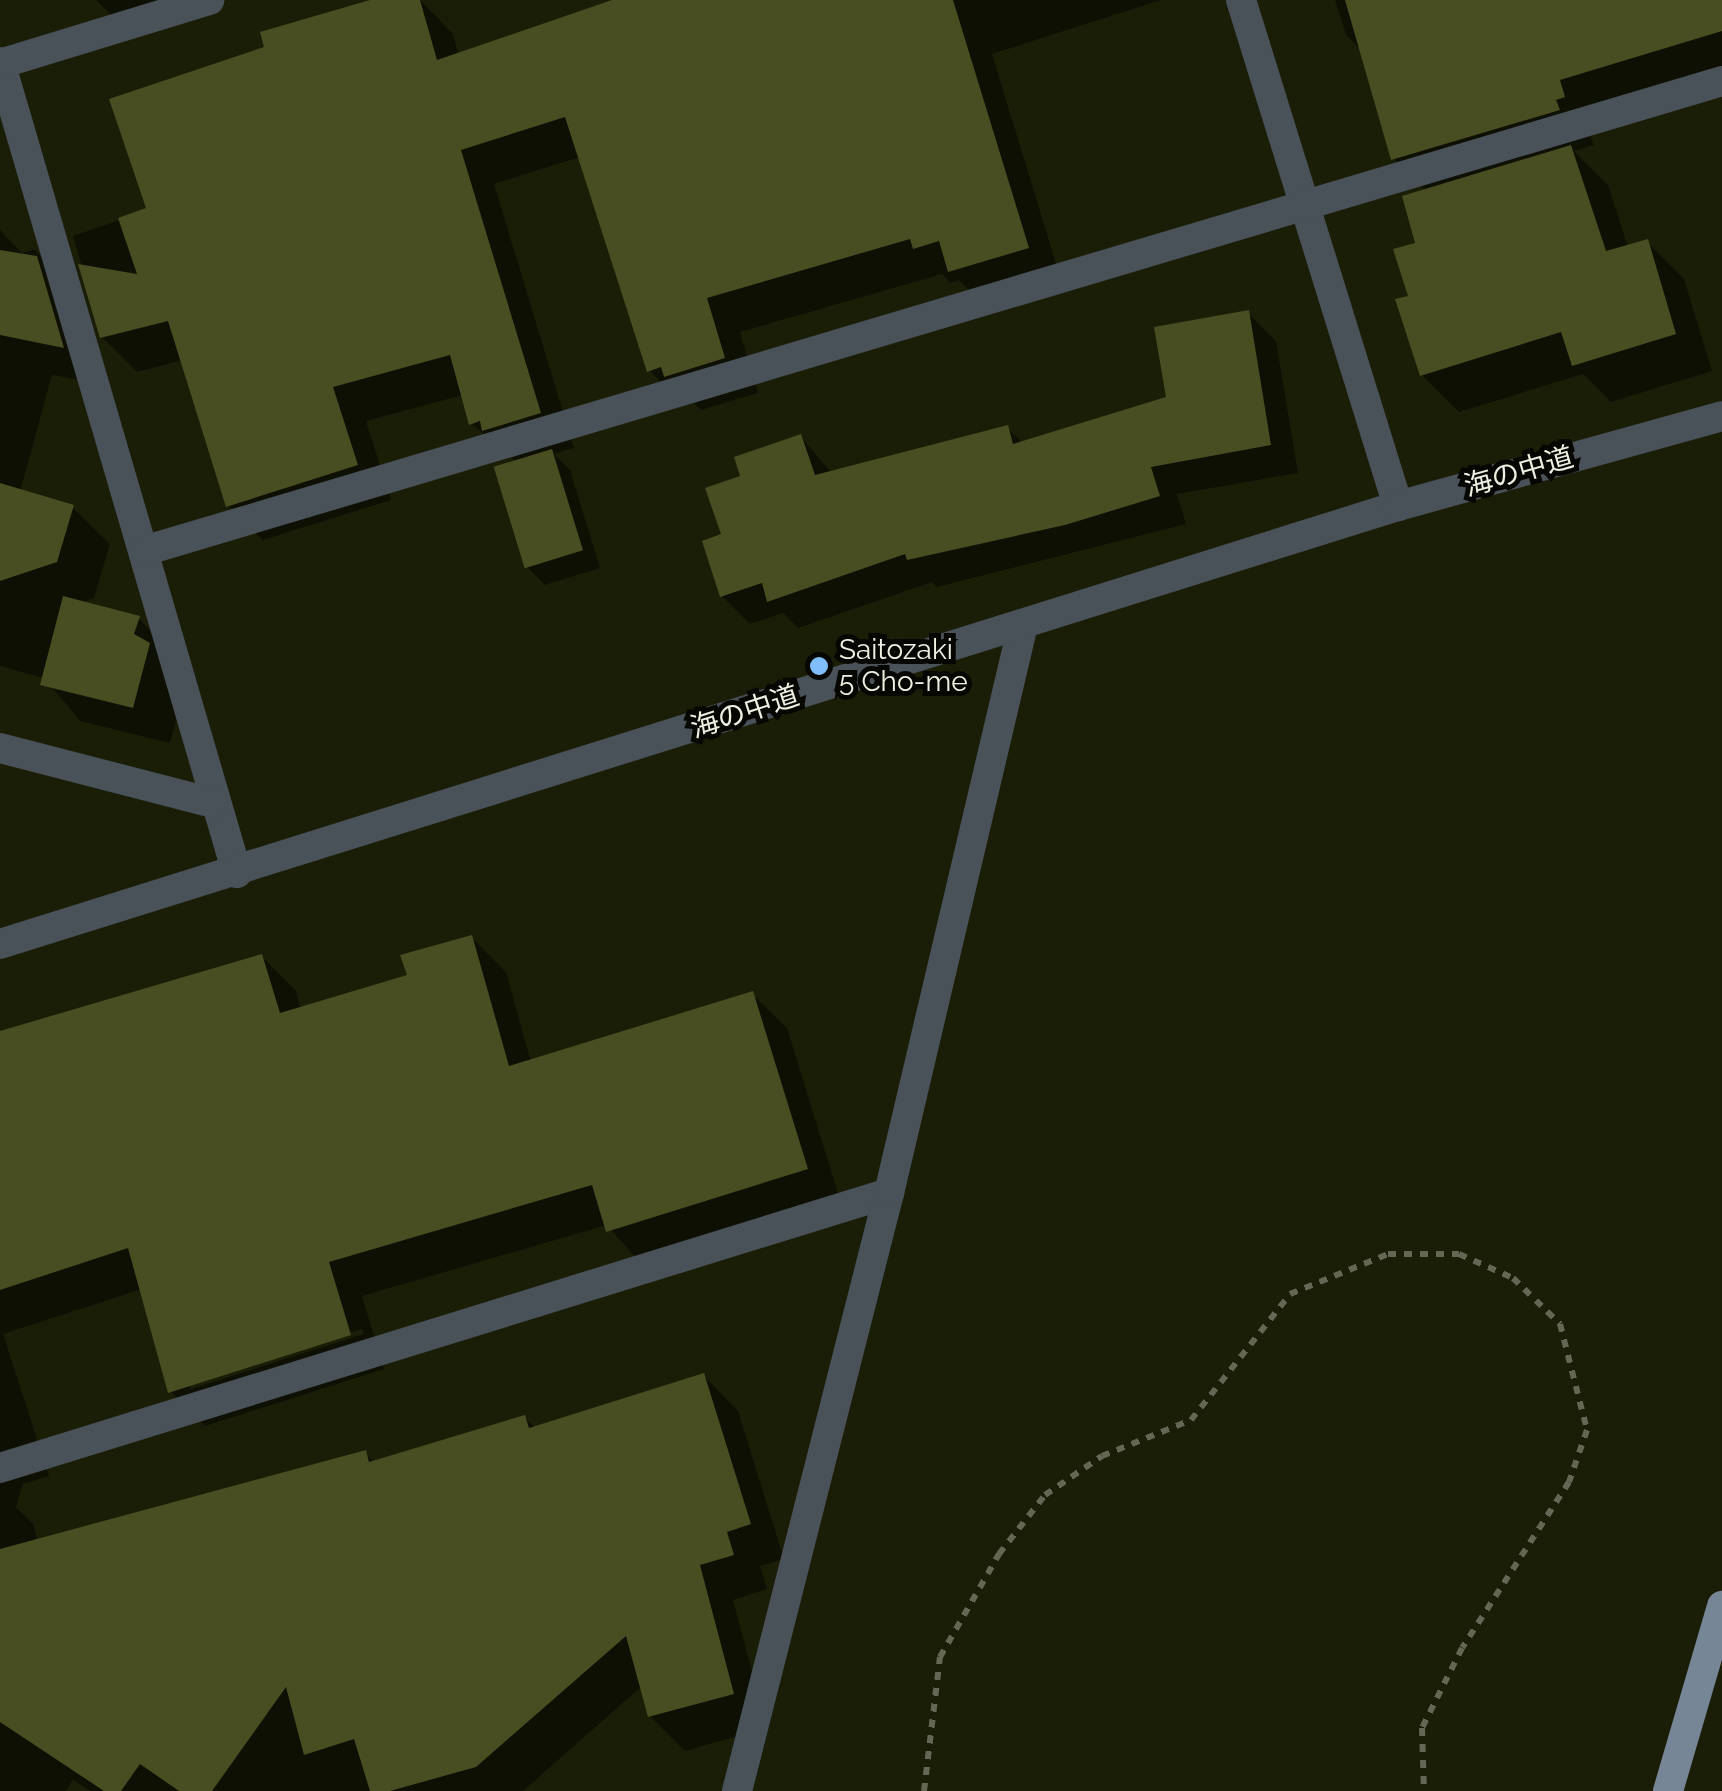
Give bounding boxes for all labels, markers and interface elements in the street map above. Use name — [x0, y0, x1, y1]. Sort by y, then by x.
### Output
street label: 海の中道 — [1461, 440, 1577, 504]
place label: Saitozaki 5 Cho-me — [839, 633, 968, 699]
marker: Saitozaki 5 Cho-me — [808, 655, 830, 677]
street label: 海の中道 — [687, 679, 803, 745]

